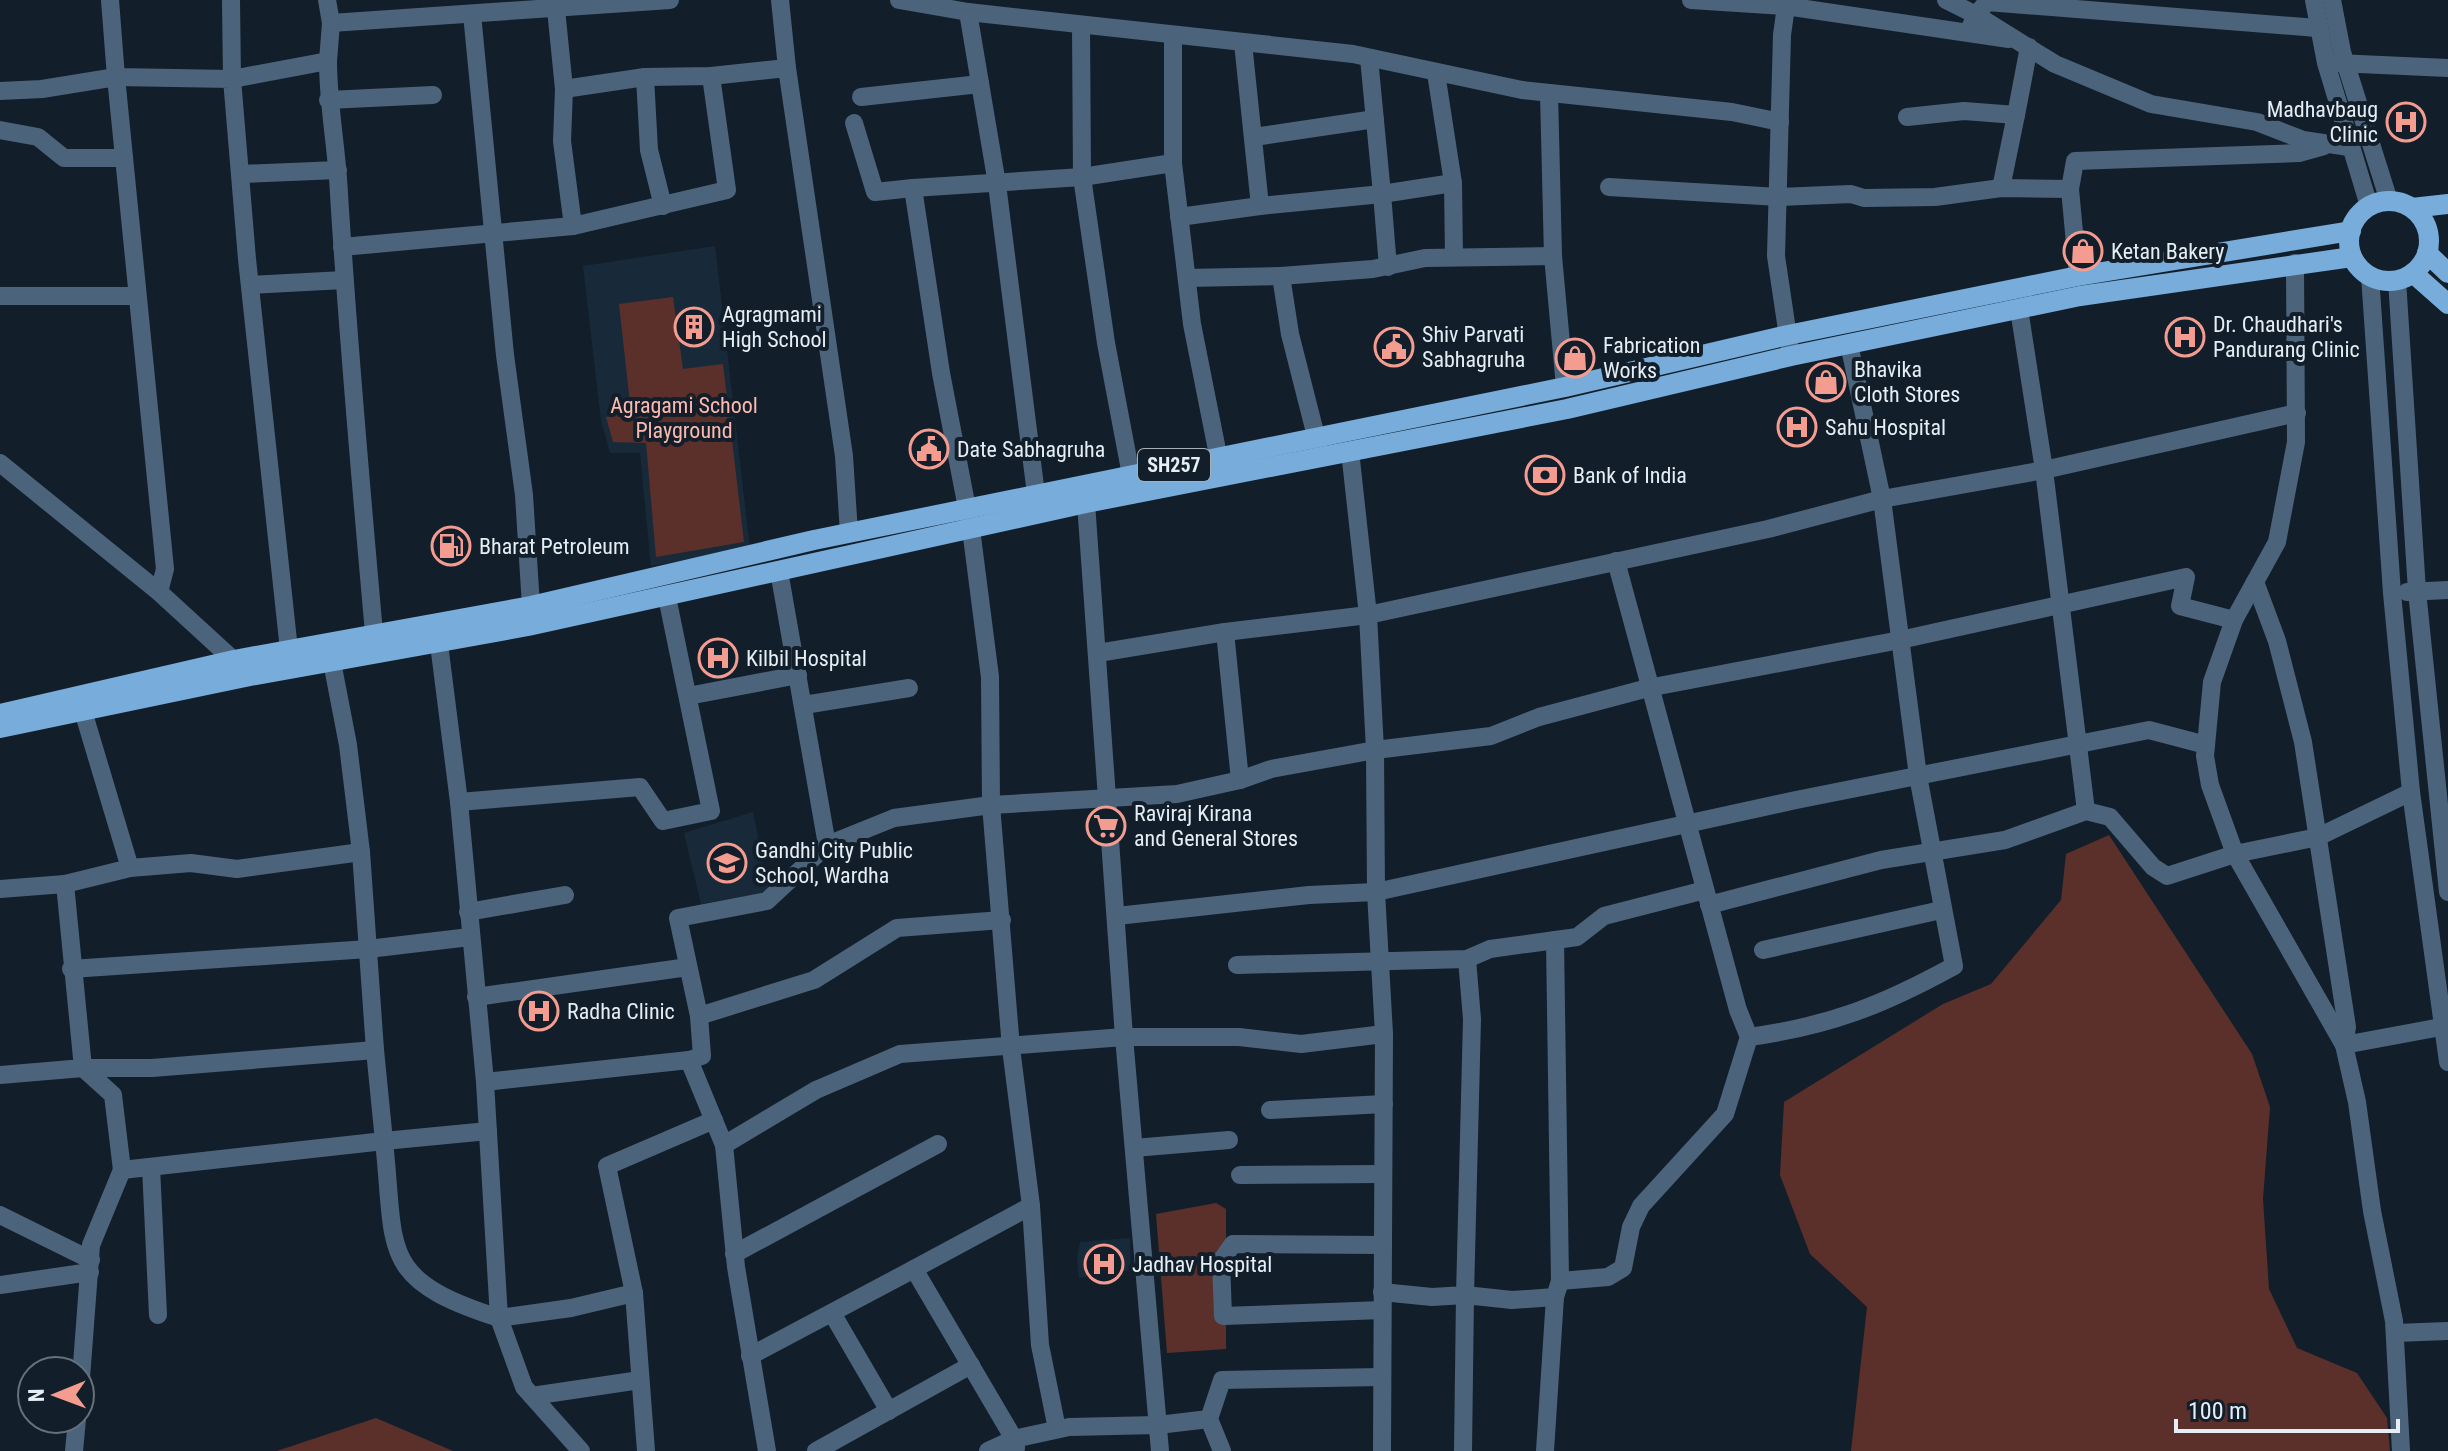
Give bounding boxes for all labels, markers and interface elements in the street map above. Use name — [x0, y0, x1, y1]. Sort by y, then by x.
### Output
place label: Madhavbaug Clinic — [2267, 97, 2378, 147]
hospital icon: Madhavbaug Clinic — [2385, 101, 2427, 143]
shop icon: Ketan Bakery — [2062, 230, 2104, 272]
place label: Ketan Bakery — [2111, 239, 2224, 264]
place label: Agragmami High School — [722, 302, 827, 352]
building icon: Agragmami High School — [673, 306, 715, 348]
place label: Dr. Chaudhari's Pandurang Clinic — [2213, 312, 2360, 362]
hospital icon: Dr. Chaudhari's Pandurang Clinic — [2164, 316, 2206, 358]
place label: Shiv Parvati Sabhagruha — [1422, 322, 1525, 372]
public building icon: Shiv Parvati Sabhagruha — [1373, 326, 1415, 368]
place label: Fabrication Works — [1603, 333, 1700, 383]
shop icon: Fabrication Works — [1554, 337, 1596, 379]
place label: Bhavika Cloth Stores — [1854, 357, 1960, 407]
shop icon: Bhavika Cloth Stores — [1805, 361, 1847, 403]
park label: Agragami School Playground — [610, 393, 758, 443]
hospital icon: Sahu Hospital — [1776, 406, 1818, 448]
place label: Sahu Hospital — [1825, 415, 1946, 440]
public building icon: Date Sabhagruha — [908, 428, 950, 470]
place label: Date Sabhagruha — [957, 437, 1105, 462]
road number: SH257 — [1138, 449, 1210, 481]
bank icon: Bank of India — [1524, 454, 1566, 496]
place label: Bank of India — [1573, 463, 1687, 488]
fuel station icon: Bharat Petroleum — [430, 525, 472, 567]
place label: Bharat Petroleum — [479, 534, 630, 559]
hospital icon: Kilbil Hospital — [697, 637, 739, 679]
place label: Kilbil Hospital — [746, 646, 867, 671]
place label: Raviraj Kirana and General Stores — [1134, 801, 1298, 851]
supermarket icon: Raviraj Kirana and General Stores — [1085, 805, 1127, 847]
place label: Gandhi City Public School, Wardha — [755, 838, 913, 888]
school or university icon: Gandhi City Public School, Wardha — [706, 842, 748, 884]
hospital icon: Radha Clinic — [518, 990, 560, 1032]
place label: Radha Clinic — [567, 999, 675, 1024]
hospital icon: Jadhav Hospital — [1083, 1243, 1125, 1285]
place label: Jadhav Hospital — [1132, 1252, 1272, 1277]
north arrow — [16, 1355, 96, 1435]
scale bar — [2176, 1383, 2398, 1433]
text: N — [24, 1388, 49, 1402]
text: 100 m — [2188, 1397, 2247, 1425]

